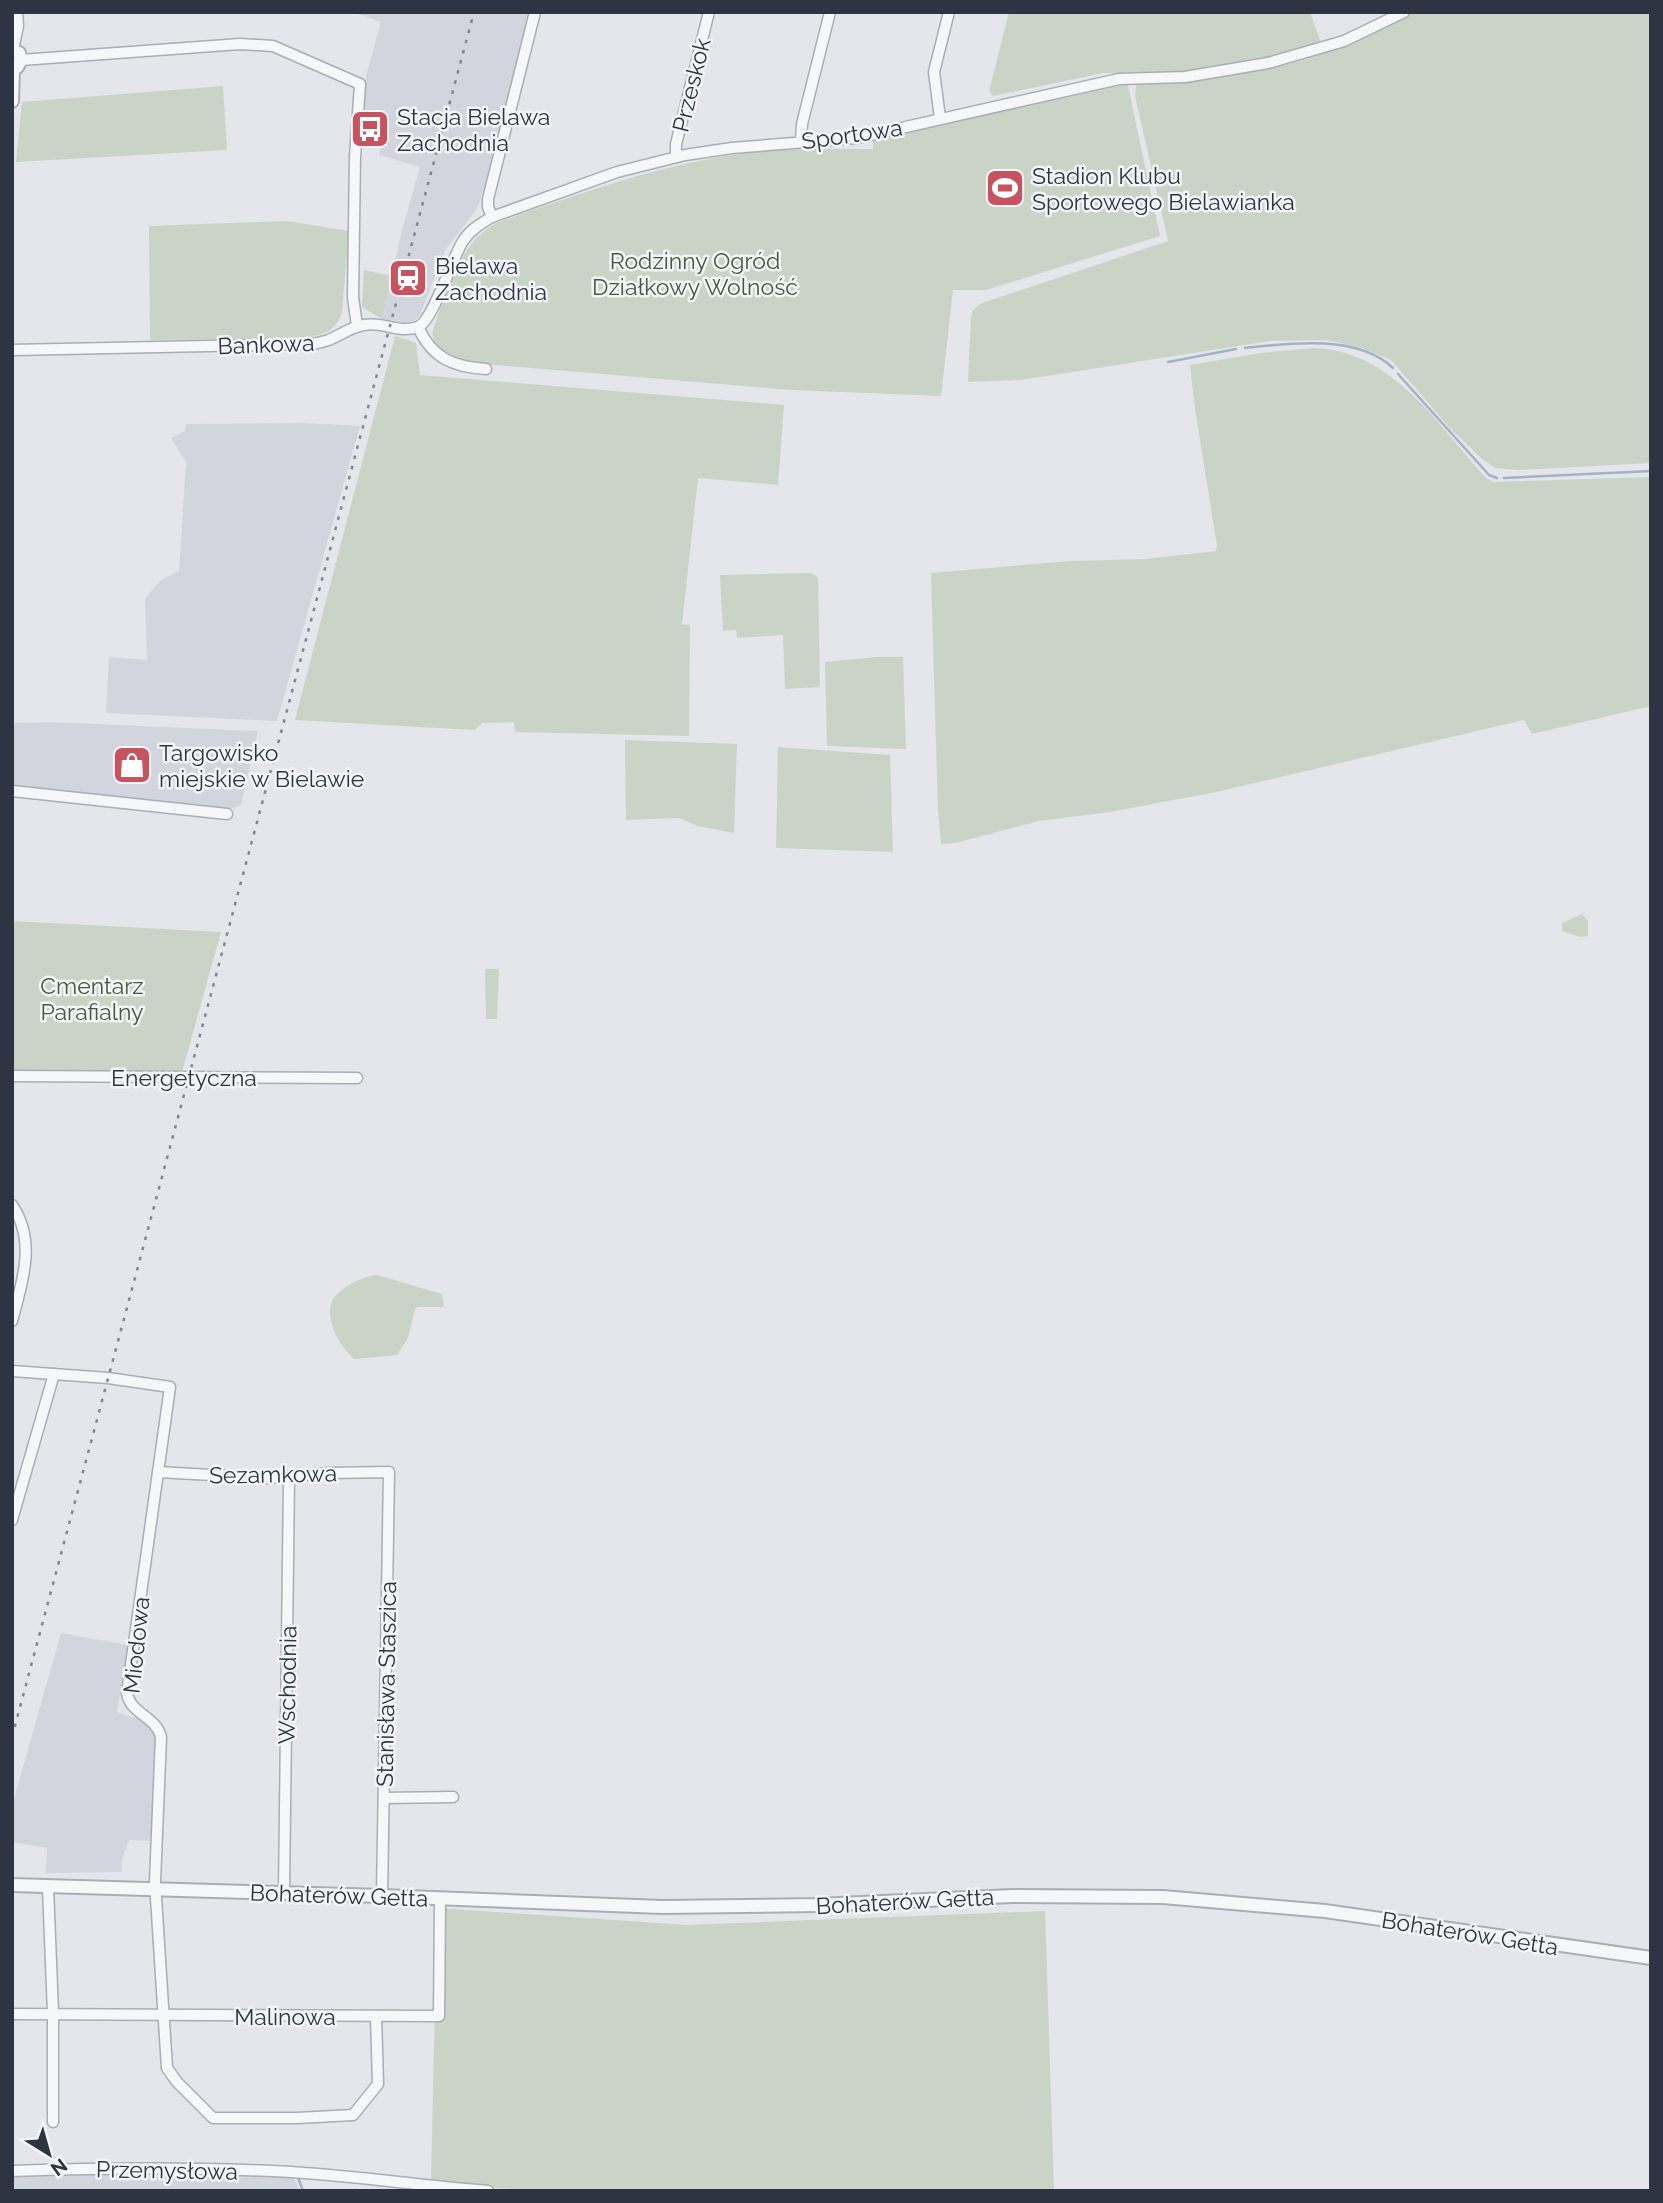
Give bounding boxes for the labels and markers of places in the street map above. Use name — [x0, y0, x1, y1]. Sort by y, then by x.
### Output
place label: Stacja Bielawa Zachodnia — [397, 103, 550, 156]
bus stop icon: Stacja Bielawa Zachodnia — [349, 108, 391, 150]
place label: Stadion Klubu Sportowego Bielawianka — [1032, 162, 1295, 215]
sports icon: Stadion Klubu Sportowego Bielawianka — [984, 167, 1026, 209]
place label: Bielawa Zachodnia — [435, 252, 547, 305]
station icon: Bielawa Zachodnia — [387, 257, 429, 299]
place label: Targowisko miejskie w Bielawie — [159, 739, 364, 792]
shop icon: Targowisko miejskie w Bielawie — [111, 744, 153, 786]

